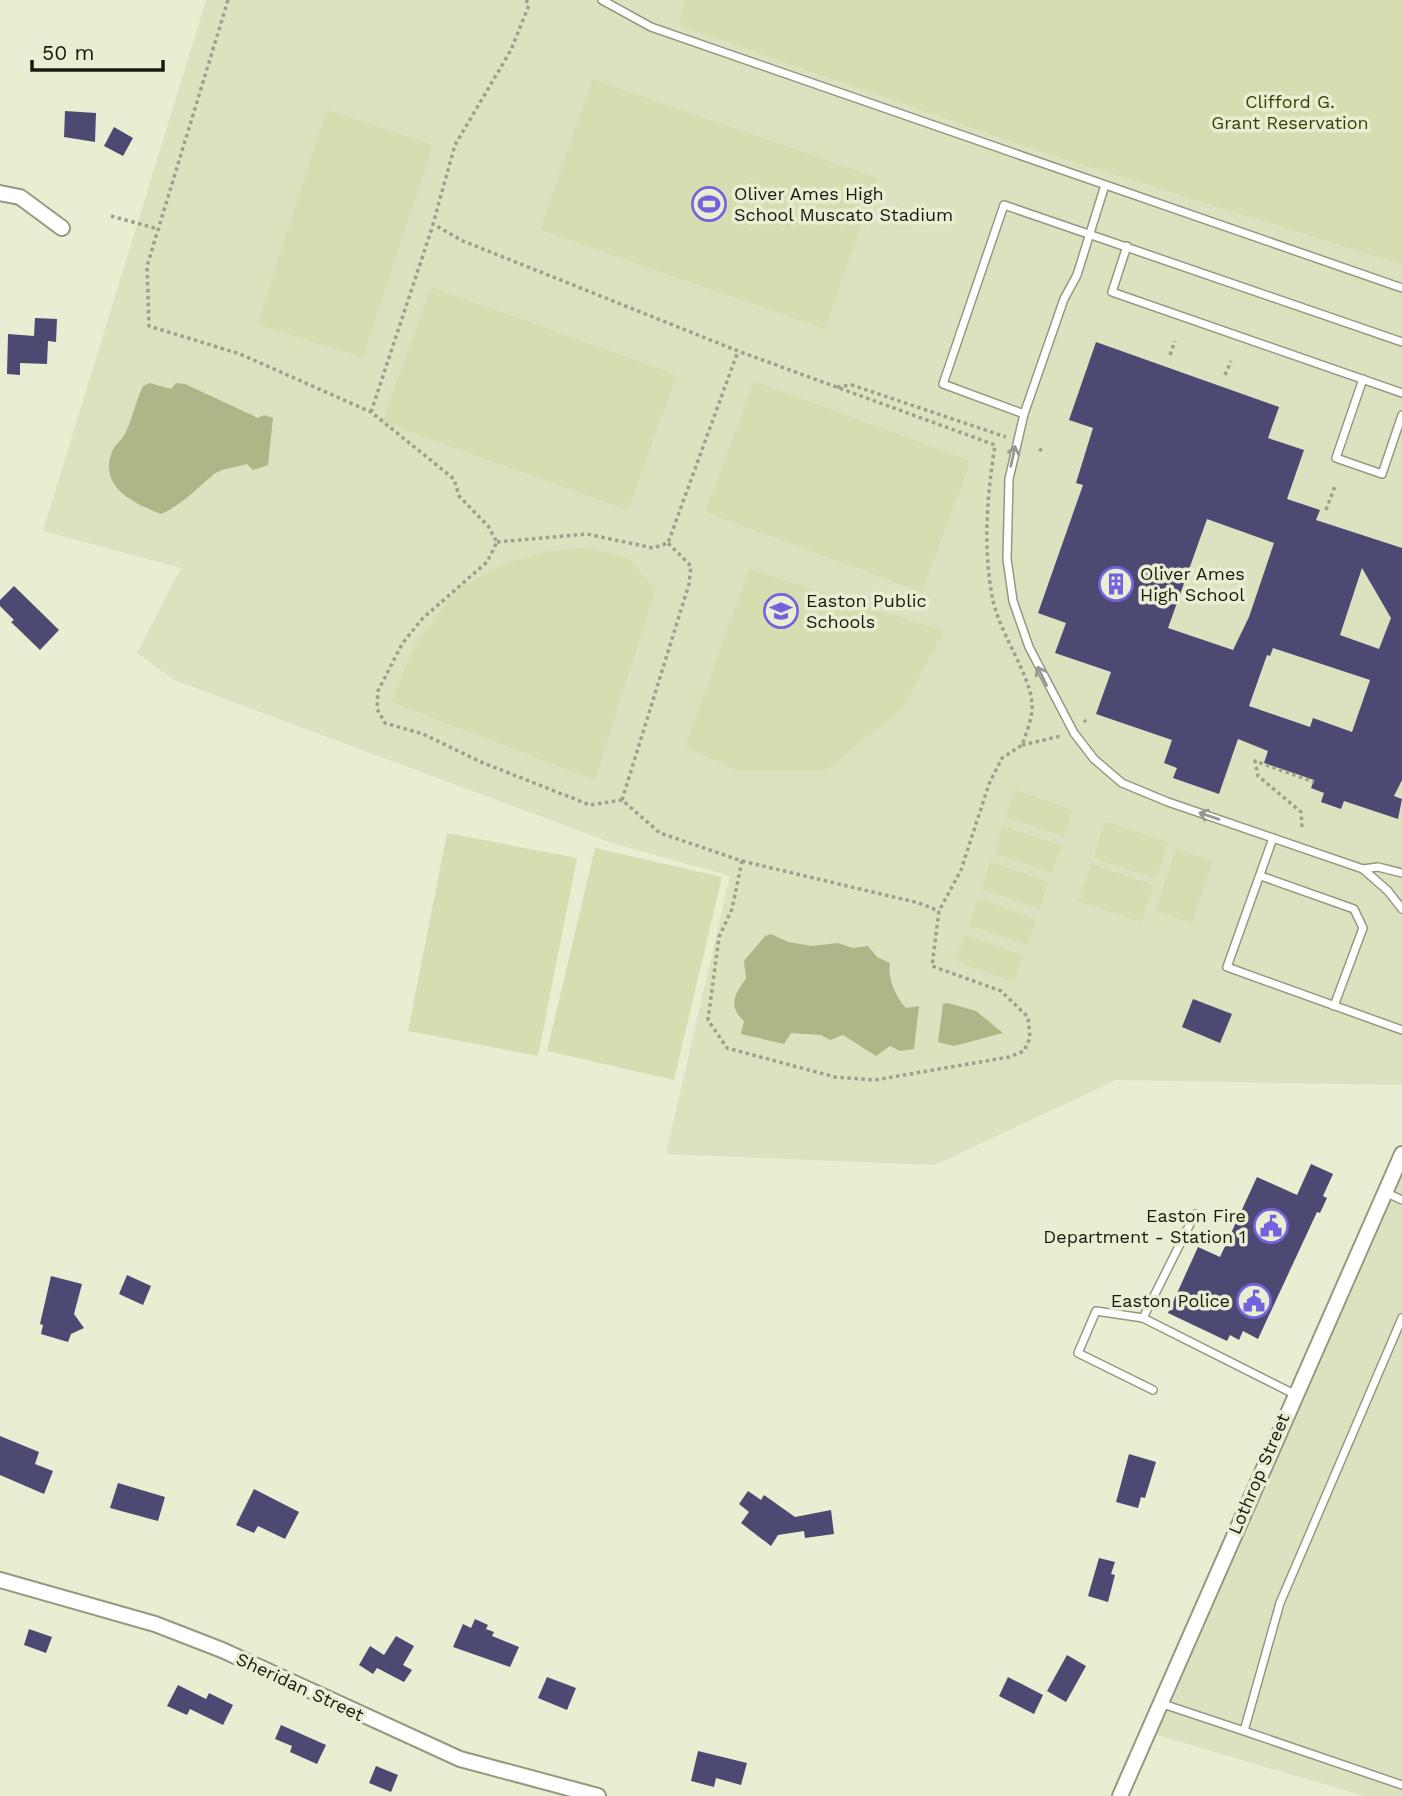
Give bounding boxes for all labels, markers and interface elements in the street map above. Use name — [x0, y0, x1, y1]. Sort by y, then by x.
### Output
scale bar — [32, 28, 163, 72]
text: 50 m — [42, 40, 94, 65]
park label: Clifford G. Grant Reservation — [1211, 91, 1369, 133]
place label: Oliver Ames High School Muscato Stadium — [734, 183, 953, 225]
sports icon: Oliver Ames High School Muscato Stadium — [690, 185, 728, 223]
one-way arrow — [1007, 445, 1021, 468]
place label: Oliver Ames High School — [1140, 563, 1245, 605]
building icon: Oliver Ames High School — [1097, 565, 1135, 603]
place label: Easton Public Schools — [806, 590, 927, 632]
school or university icon: Easton Public Schools — [762, 592, 800, 630]
one-way arrow — [1035, 666, 1049, 687]
one-way arrow — [1198, 809, 1220, 822]
place label: Easton Fire Department - Station 1 — [1043, 1205, 1246, 1247]
public building icon: Easton Fire Department - Station 1 — [1252, 1207, 1290, 1245]
public building icon: Easton Police — [1235, 1282, 1273, 1320]
place label: Easton Police — [1111, 1290, 1230, 1311]
street label: Lothrop Street — [1224, 1410, 1294, 1537]
street label: Sheridan Street — [233, 1648, 368, 1725]

